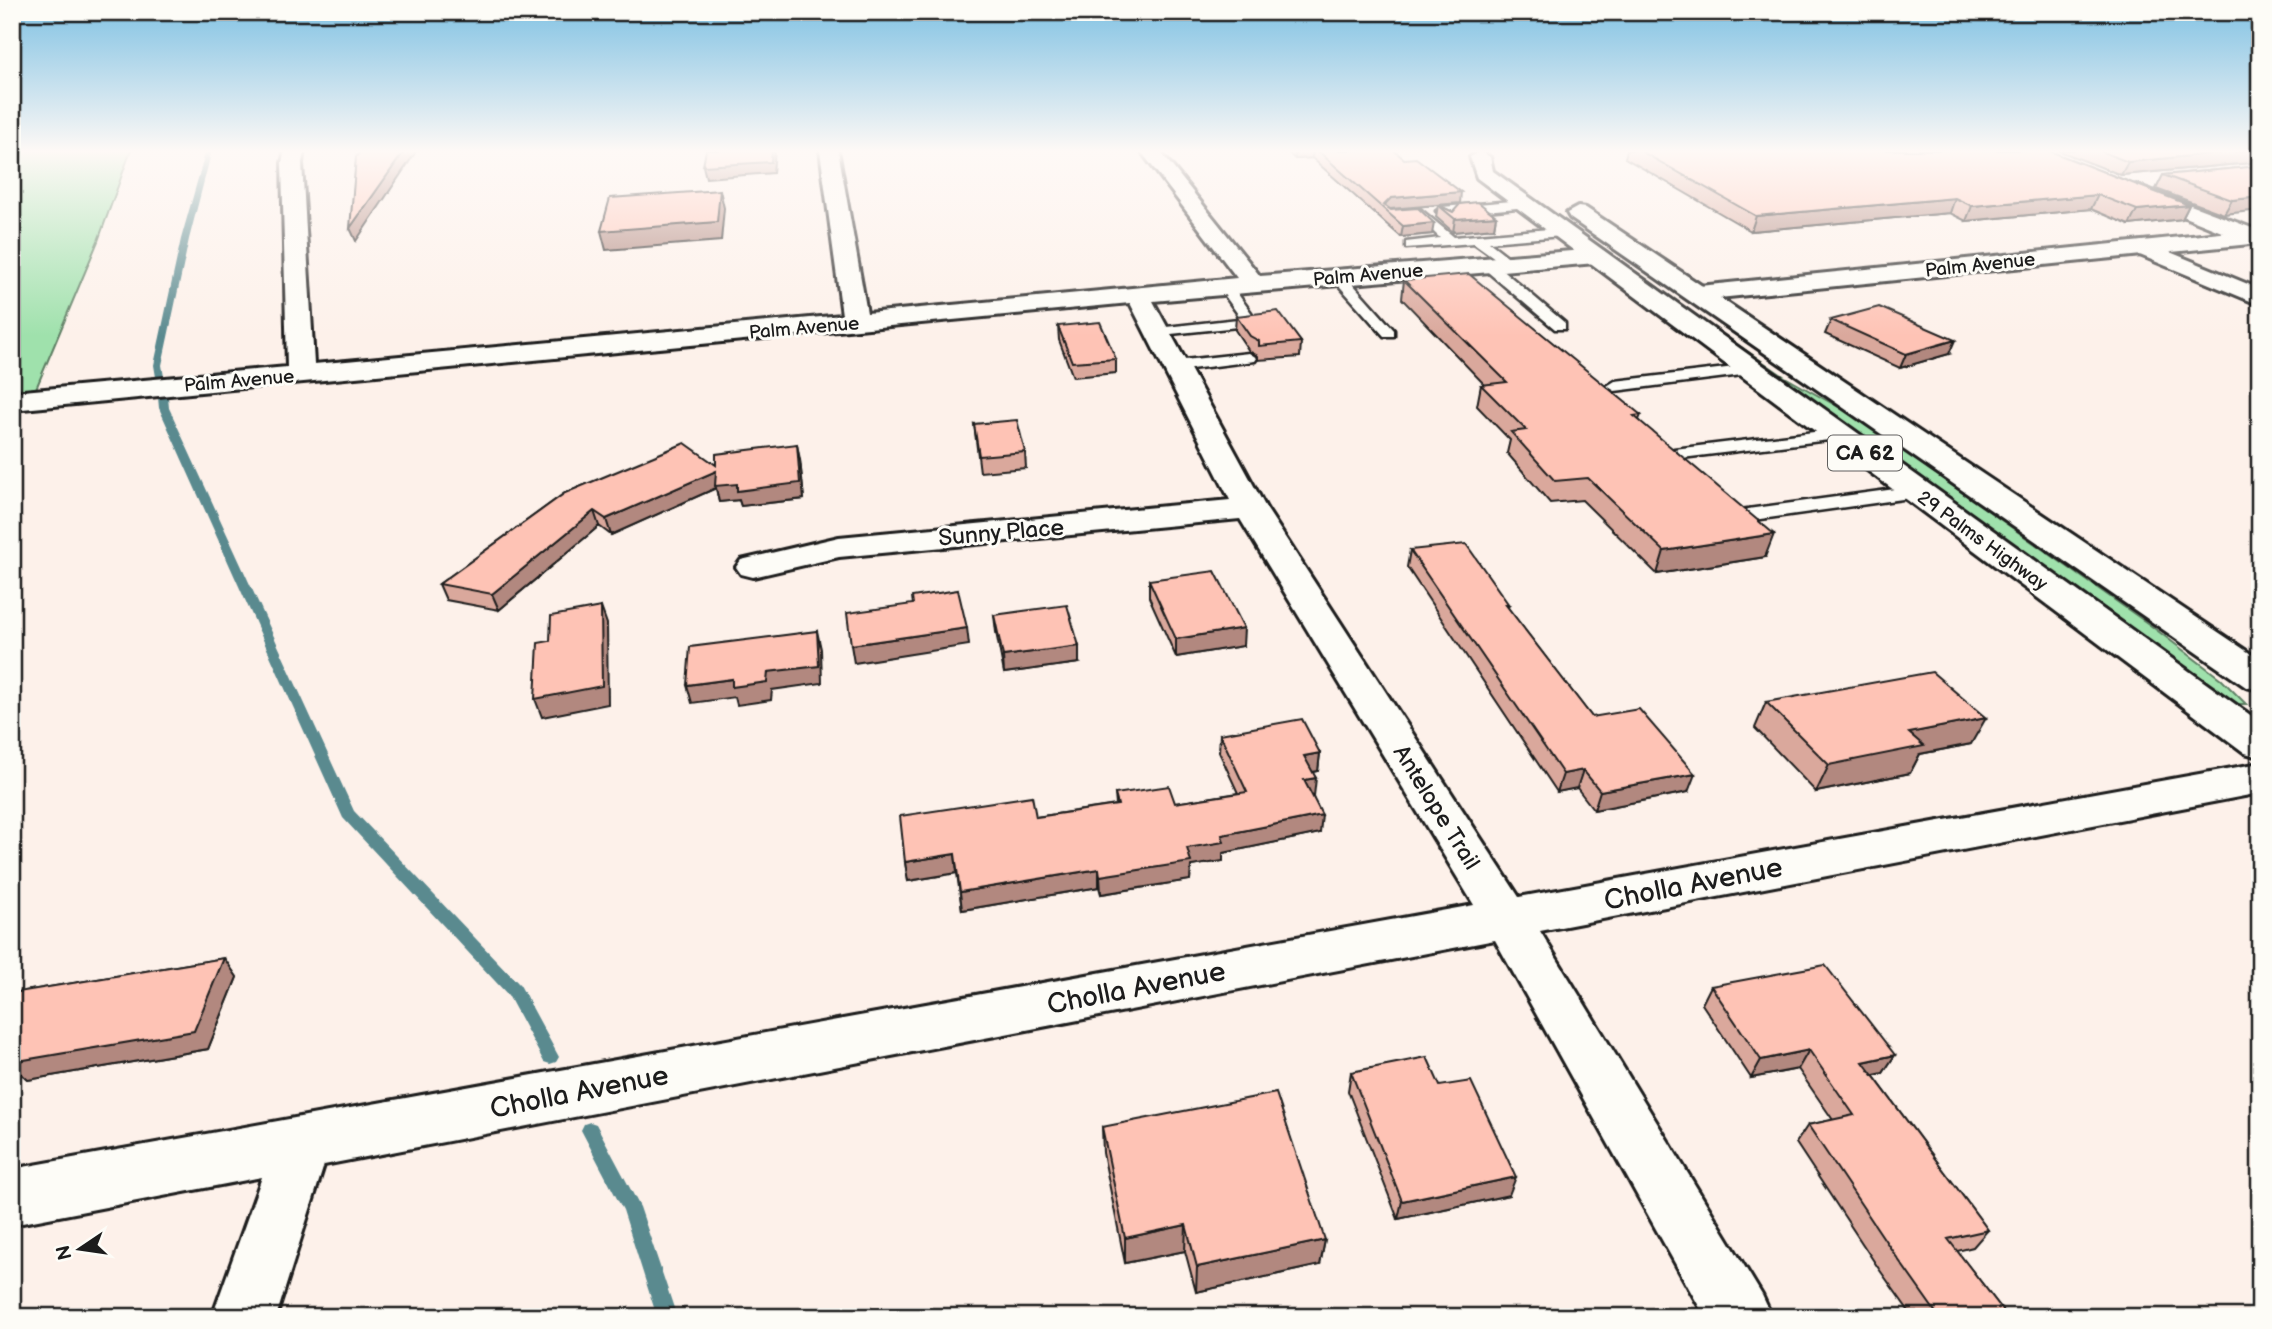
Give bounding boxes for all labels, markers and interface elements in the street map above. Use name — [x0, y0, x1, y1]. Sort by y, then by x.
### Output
street label: Palm Avenue — [1924, 248, 2036, 283]
street label: Palm Avenue — [1312, 259, 1424, 292]
street label: Palm Avenue — [748, 312, 860, 345]
street label: Palm Avenue — [183, 365, 295, 398]
road number: CA 62 — [1828, 435, 1902, 470]
street label: 29 Palms Highway — [1913, 486, 2052, 596]
street label: Sunny Place — [937, 514, 1065, 552]
street label: Antelope Trail — [1387, 740, 1486, 875]
street label: Cholla Avenue — [1601, 851, 1785, 918]
street label: Cholla Avenue — [1044, 955, 1228, 1022]
street label: Cholla Avenue — [487, 1059, 671, 1126]
north arrow — [46, 1214, 116, 1284]
text: N — [52, 1243, 78, 1262]

